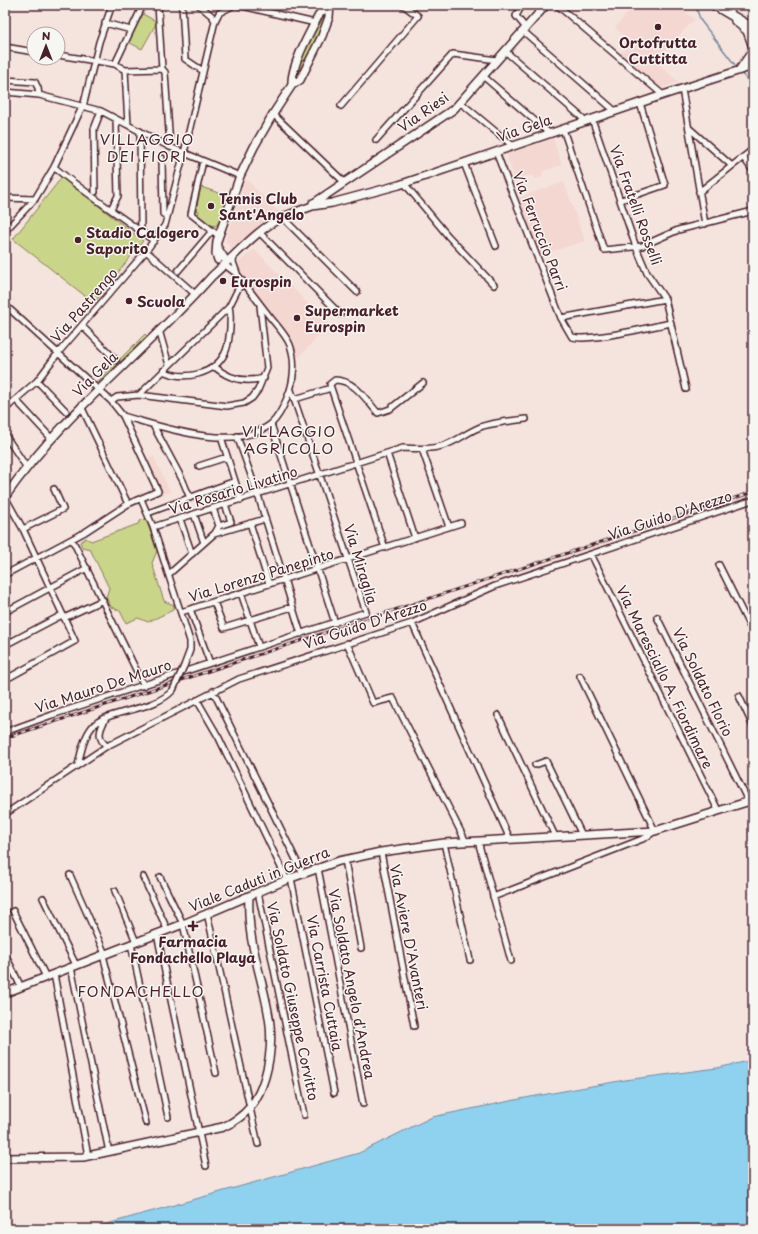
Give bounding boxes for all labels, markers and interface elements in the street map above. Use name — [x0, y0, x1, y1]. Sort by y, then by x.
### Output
marker: Ortofrutta Cuttitta — [653, 22, 663, 32]
north arrow — [26, 26, 66, 66]
text: N — [42, 27, 51, 44]
place label: Ortofrutta Cuttitta — [619, 32, 697, 69]
street label: Via Riesi — [393, 87, 453, 137]
street label: Via Gela — [494, 109, 555, 147]
district label: VILLAGGIO DEI FIORI — [100, 127, 194, 167]
street label: Via Fratelli Rosselli — [605, 142, 668, 268]
street label: Via Ferruccio Parri — [507, 168, 573, 294]
place label: Tennis Club Sant'Angelo — [219, 188, 304, 225]
marker: Tennis Club Sant'Angelo — [206, 201, 216, 211]
place label: Stadio Calogero Saporito — [86, 222, 199, 259]
marker: Stadio Calogero Saporito — [73, 235, 83, 245]
street label: Via Pastrengo — [45, 263, 123, 347]
place label: Eurospin — [231, 271, 292, 292]
marker: Eurospin — [218, 276, 228, 286]
place label: Scuola — [137, 291, 186, 312]
marker: Scuola — [124, 296, 134, 306]
place label: Supermarket Eurospin — [305, 300, 399, 337]
marker: Supermarket Eurospin — [292, 313, 302, 323]
street label: Via Gela — [67, 346, 123, 402]
district label: VILLAGGIO AGRICOLO — [242, 419, 336, 459]
street label: Via Rosario Livatino — [166, 460, 300, 520]
street label: Via Guido D'Arezzo — [605, 485, 735, 545]
street label: Via Miraglia — [339, 521, 383, 607]
street label: Via Lorenzo Panepinto — [186, 543, 336, 607]
street label: Via Maresciallo A. Fiordimare — [611, 582, 719, 772]
street label: Via Guido D'Arezzo — [300, 594, 430, 654]
street label: Via Soldato Florio — [668, 624, 739, 740]
street label: Via Mauro De Mauro — [32, 654, 174, 718]
street label: Viale Caduti in Guerra — [185, 841, 333, 917]
street label: Via Aviere D'Avanteri — [385, 862, 433, 1012]
street label: Via Soldato Angelo d'Andrea — [323, 887, 381, 1081]
street label: Via Soldato Giuseppe Corvitto — [262, 900, 324, 1103]
street label: Via Carrista Cuttaia — [302, 913, 349, 1053]
marker: Farmacia Fondachello Playa — [188, 921, 198, 931]
place label: Farmacia Fondachello Playa — [130, 931, 256, 968]
district label: FONDACHELLO — [77, 979, 205, 1002]

